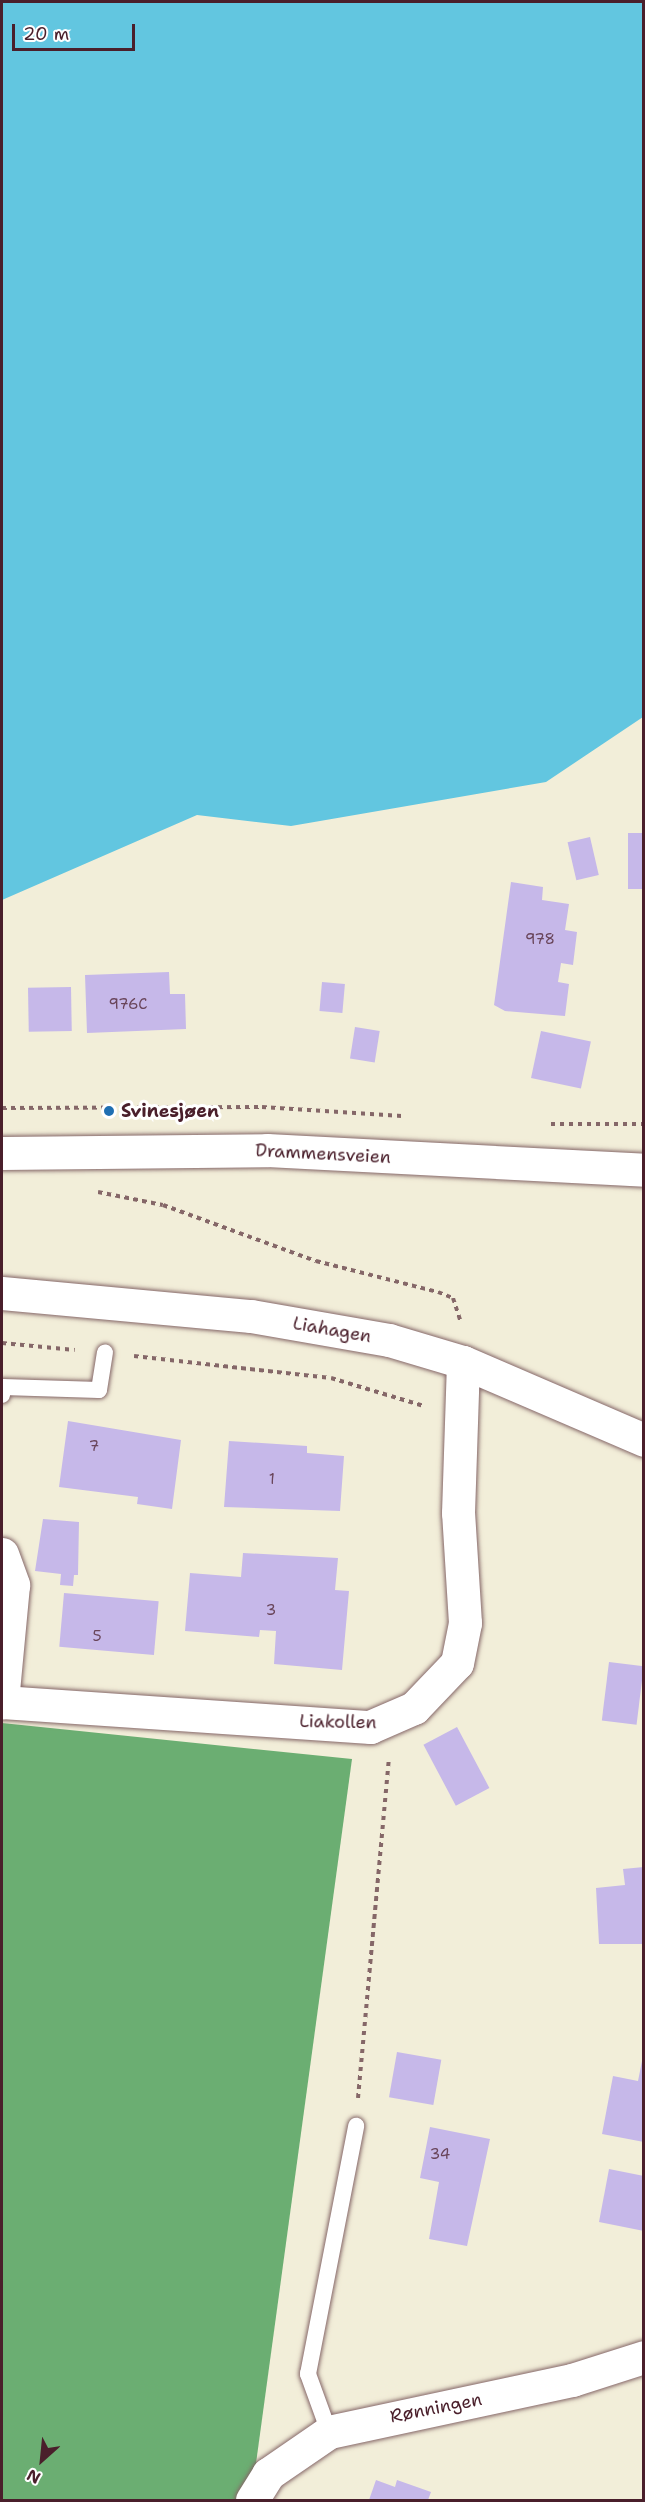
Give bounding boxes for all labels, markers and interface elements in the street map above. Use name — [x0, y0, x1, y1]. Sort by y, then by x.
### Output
scale bar — [15, 12, 138, 50]
text: 20 m — [23, 22, 69, 46]
house number: 978 — [525, 931, 555, 949]
house number: 976C — [109, 996, 147, 1014]
place label: Svinesjøen — [121, 1100, 219, 1122]
marker: Svinesjøen — [102, 1104, 116, 1118]
street label: Drammensveien — [255, 1140, 391, 1168]
street label: Liahagen — [291, 1312, 373, 1348]
house number: 7 — [89, 1438, 99, 1456]
house number: 1 — [269, 1471, 275, 1489]
house number: 3 — [266, 1602, 276, 1620]
house number: 5 — [92, 1628, 102, 1646]
street label: Liakollen — [299, 1711, 377, 1733]
house number: 34 — [430, 2146, 450, 2164]
street label: Rønningen — [388, 2389, 484, 2427]
north arrow — [12, 2430, 72, 2490]
text: N — [23, 2464, 44, 2489]

